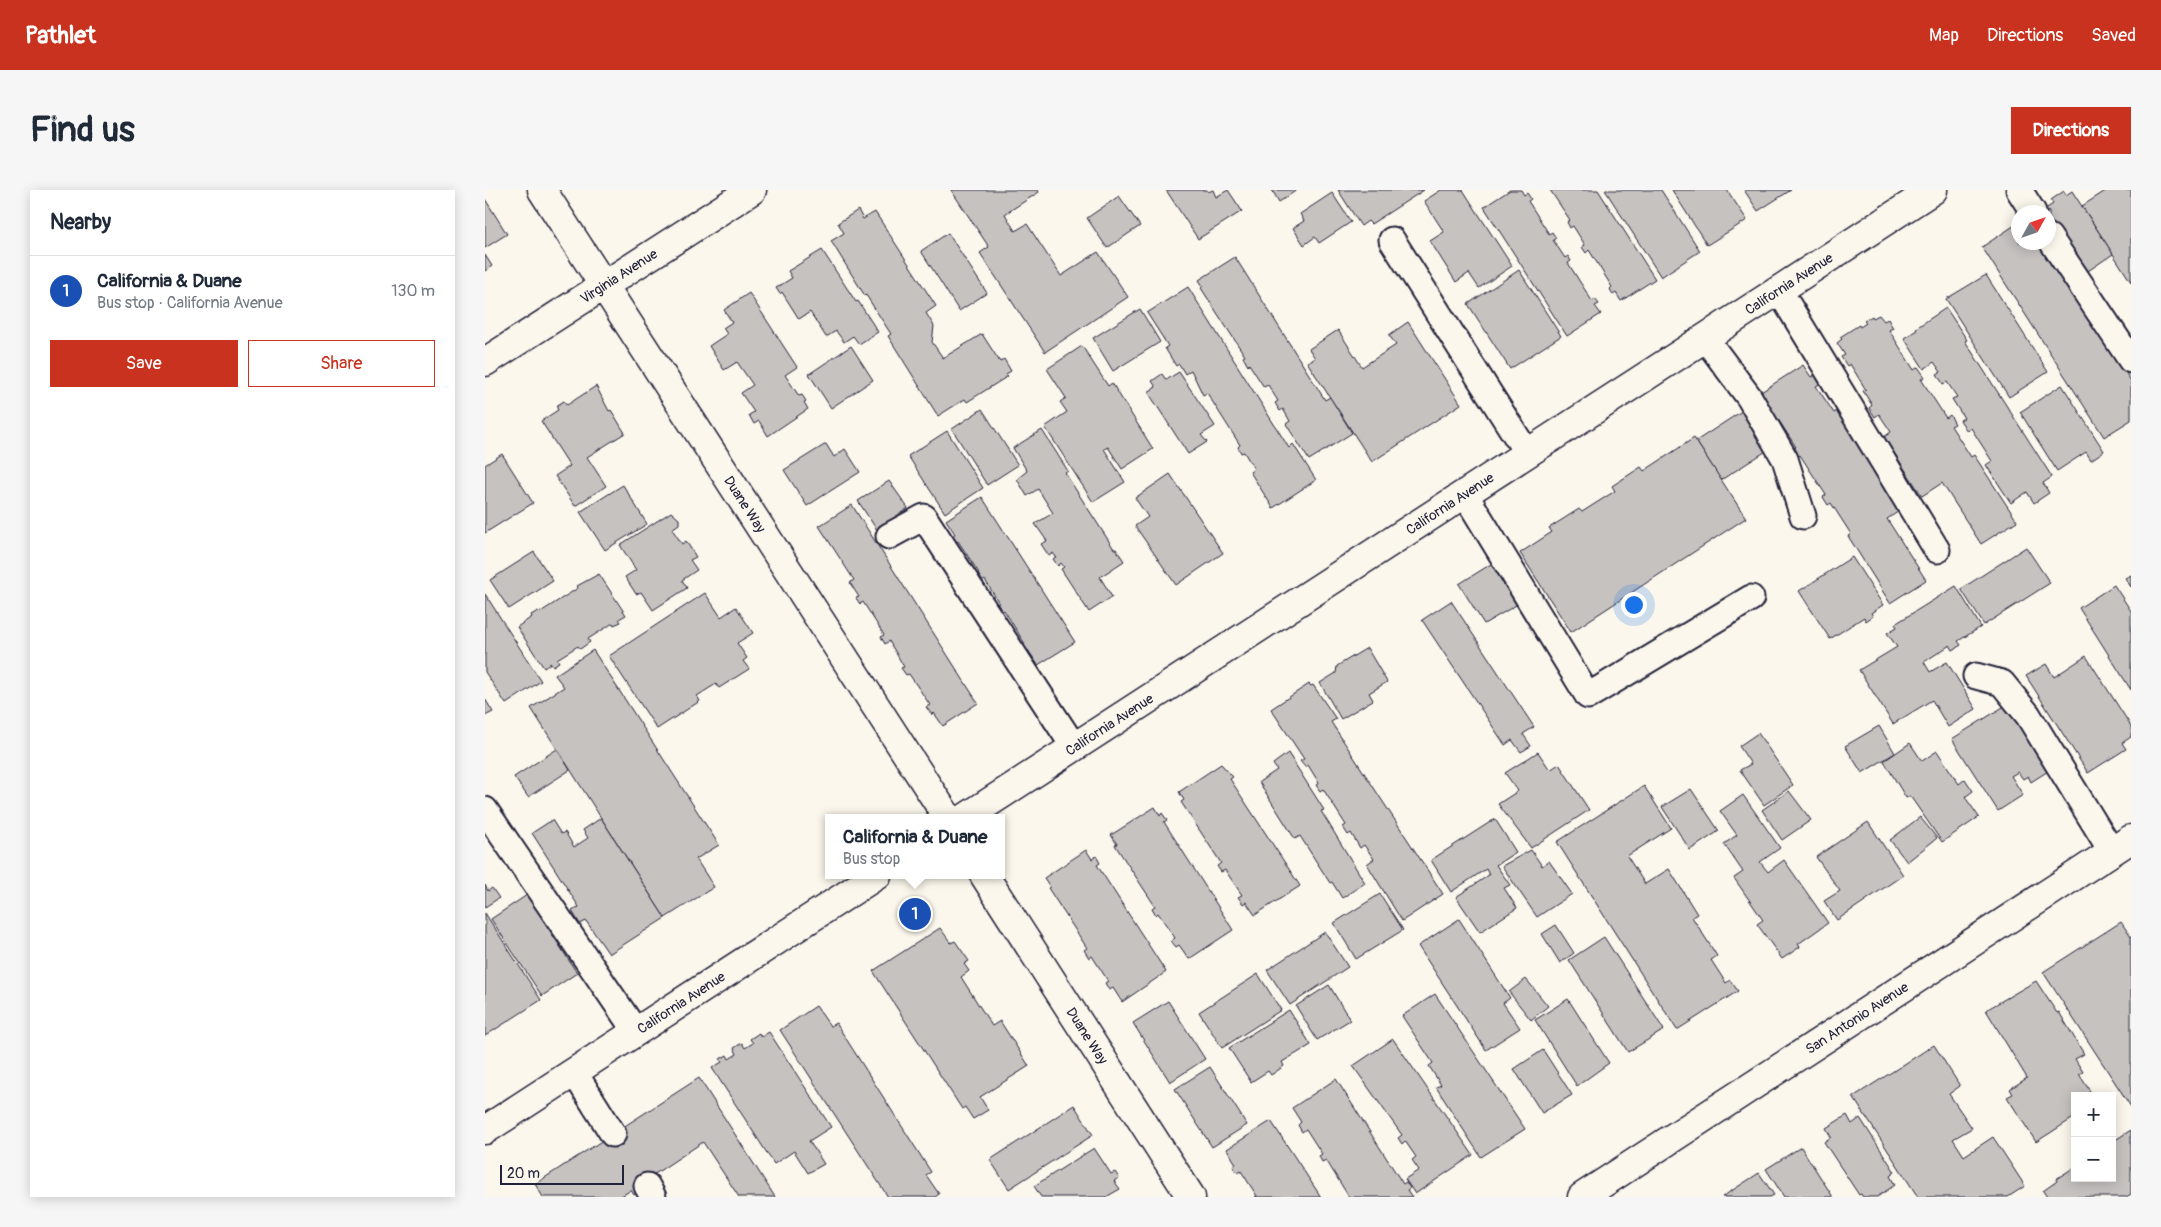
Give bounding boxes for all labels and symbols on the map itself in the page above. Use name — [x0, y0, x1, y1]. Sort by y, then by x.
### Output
north arrow — [2011, 205, 2056, 250]
street label: Virginia Avenue — [577, 245, 661, 307]
street label: California Avenue — [1742, 249, 1836, 319]
street label: California Avenue — [1403, 469, 1497, 539]
street label: Duane Way — [720, 473, 769, 536]
your location — [1621, 592, 1647, 618]
street label: California Avenue — [1062, 690, 1157, 760]
pin: 1 — [899, 895, 931, 933]
street label: California Avenue — [634, 968, 729, 1038]
street label: San Antonio Avenue — [1802, 979, 1912, 1058]
street label: Duane Way — [1062, 1004, 1111, 1067]
scale bar — [500, 1162, 624, 1185]

